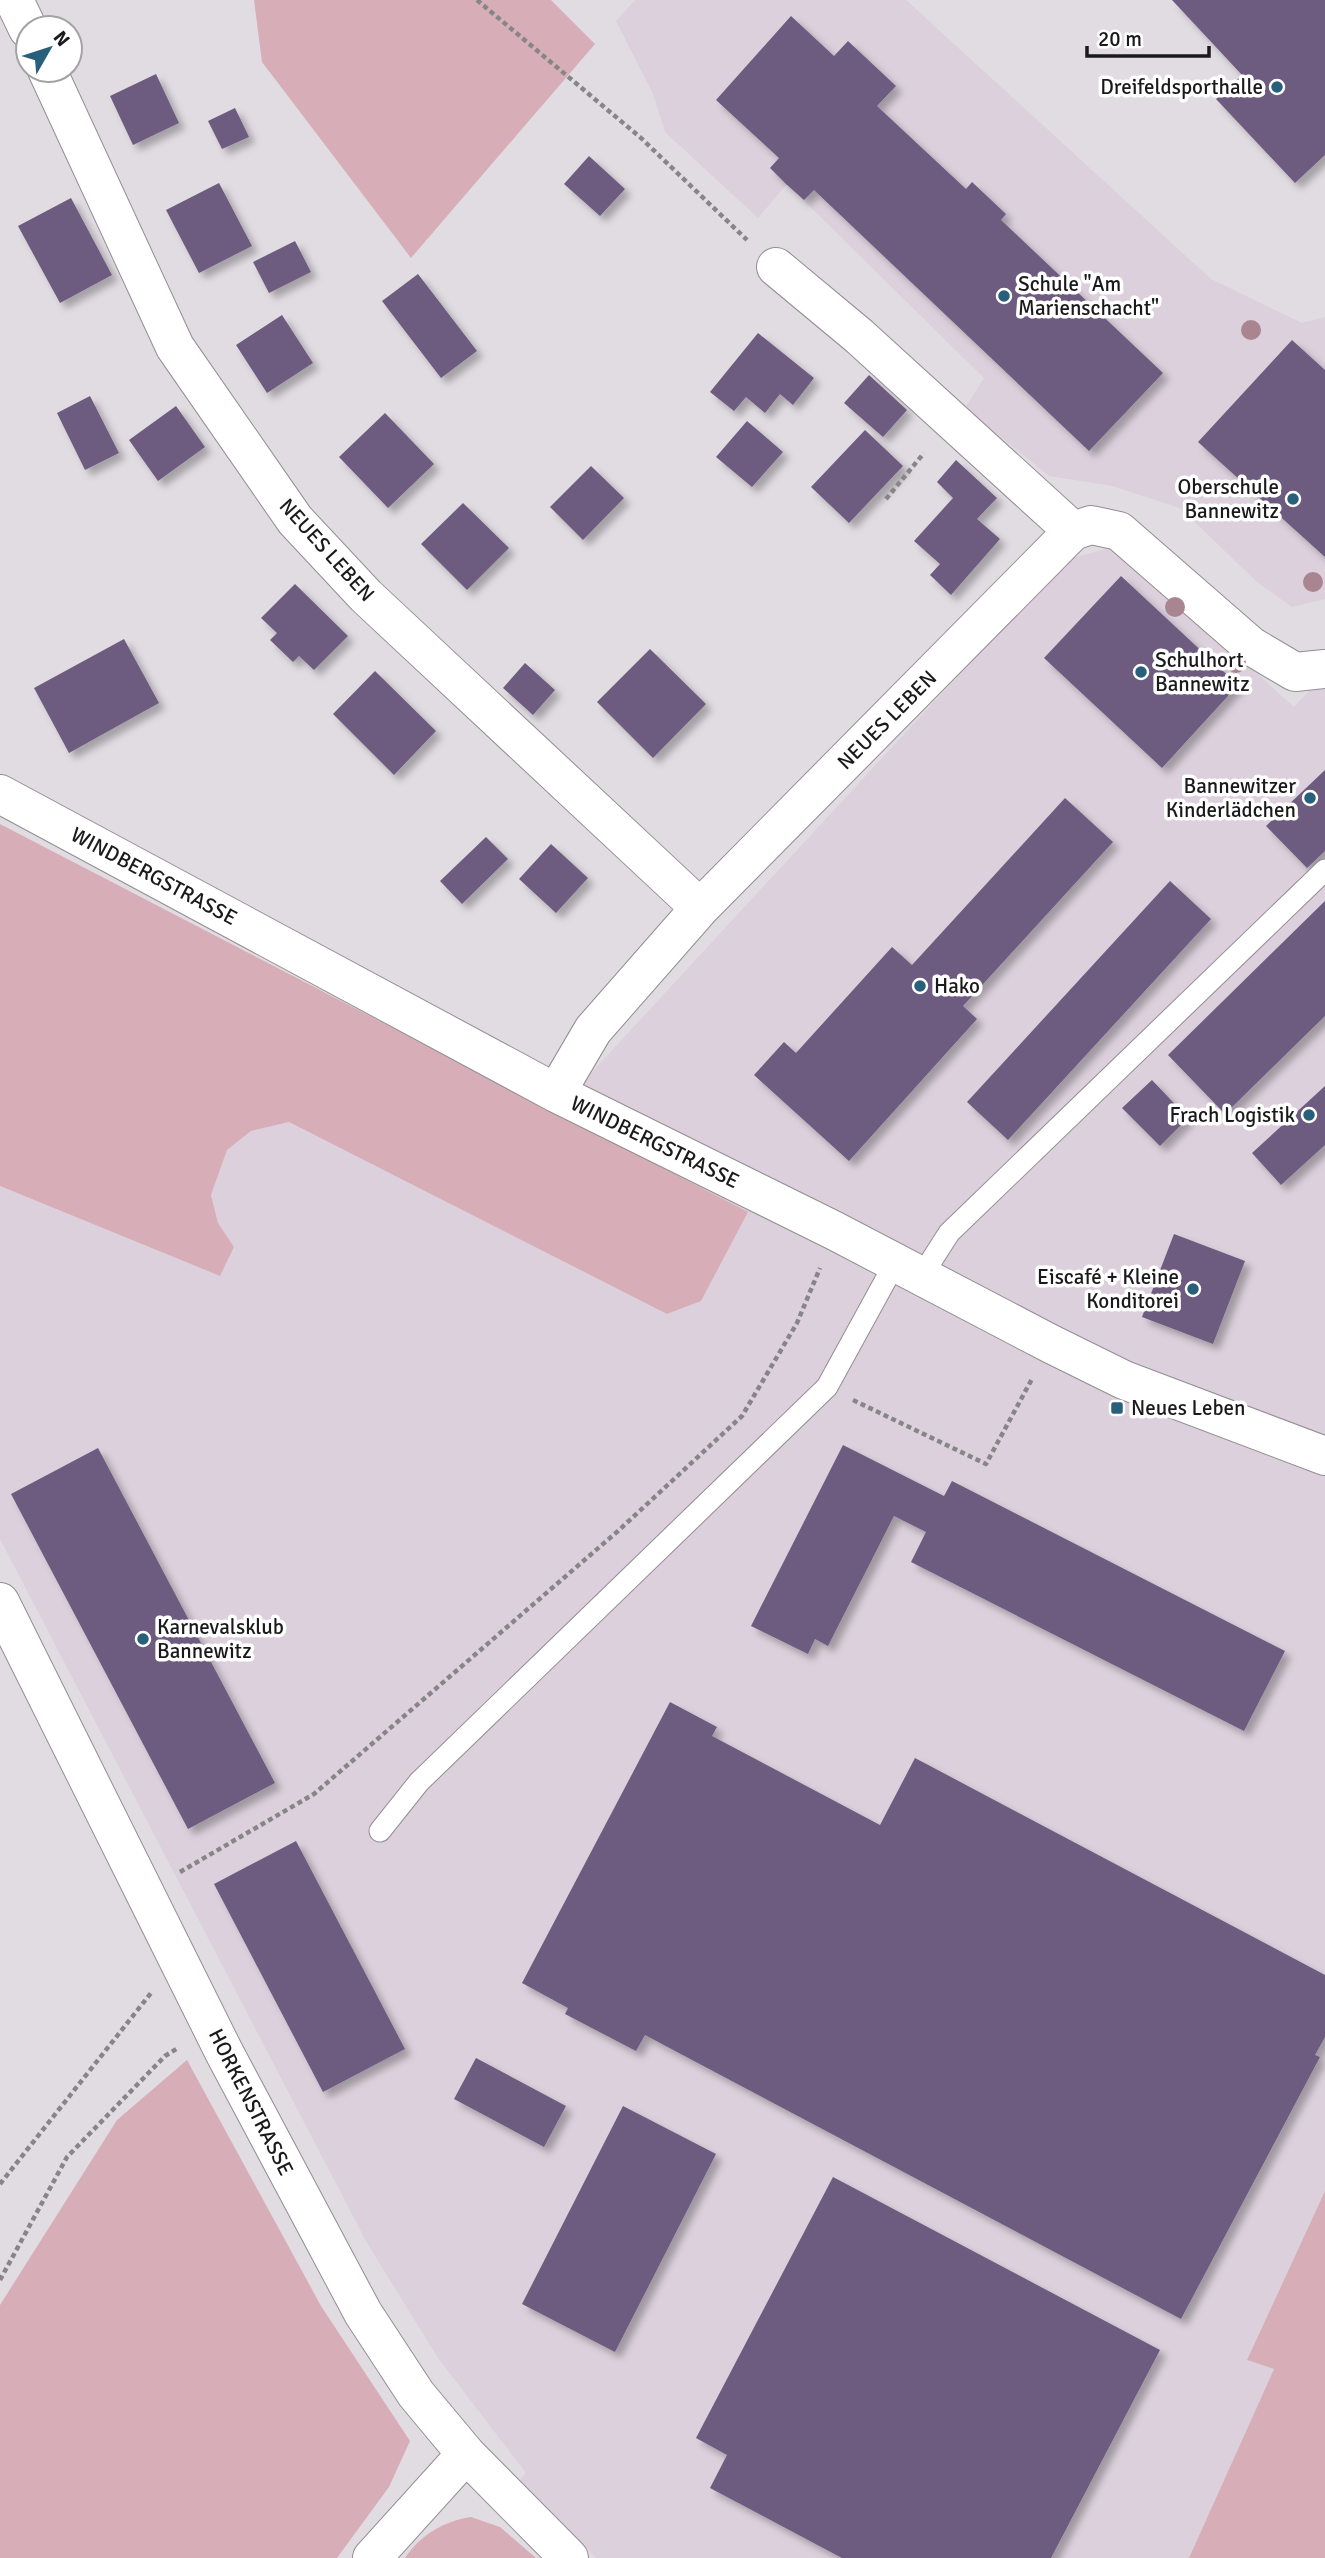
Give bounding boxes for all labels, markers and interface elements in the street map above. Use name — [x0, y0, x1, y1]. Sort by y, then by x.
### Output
north arrow — [14, 14, 84, 84]
scale bar — [1087, 14, 1210, 58]
text: N — [48, 26, 75, 52]
text: 20 m — [1098, 26, 1142, 52]
place label: Dreifeldsporthalle — [1100, 74, 1263, 100]
marker: Dreifeldsporthalle — [1269, 79, 1285, 95]
place label: Schule "Am Marienschacht" — [1018, 271, 1159, 321]
marker: Schule "Am Marienschacht" — [996, 288, 1012, 304]
place label: Oberschule Bannewitz — [1177, 474, 1279, 524]
marker: Oberschule Bannewitz — [1285, 491, 1301, 507]
street label: NEUES LEBEN — [274, 493, 380, 607]
place label: Schulhort Bannewitz — [1155, 647, 1250, 697]
marker: Schulhort Bannewitz — [1133, 664, 1149, 680]
street label: NEUES LEBEN — [832, 665, 942, 775]
place label: Bannewitzer Kinderlädchen — [1166, 773, 1296, 823]
marker: Bannewitzer Kinderlädchen — [1302, 790, 1318, 806]
street label: WINDBERGSTRASSE — [66, 821, 242, 931]
place label: Hako — [934, 973, 980, 999]
marker: Hako — [912, 978, 928, 994]
street label: WINDBERGSTRASSE — [566, 1090, 744, 1194]
place label: Frach Logistik — [1169, 1102, 1295, 1128]
marker: Frach Logistik — [1301, 1107, 1317, 1123]
place label: Eiscafé + Kleine Konditorei — [1037, 1264, 1179, 1314]
marker: Eiscafé + Kleine Konditorei — [1185, 1281, 1201, 1297]
place label: Neues Leben — [1131, 1395, 1246, 1421]
marker: Neues Leben — [1109, 1400, 1125, 1416]
place label: Karnevalsklub Bannewitz — [157, 1614, 284, 1664]
marker: Karnevalsklub Bannewitz — [135, 1631, 151, 1647]
street label: HORKENSTRASSE — [203, 2024, 299, 2180]

